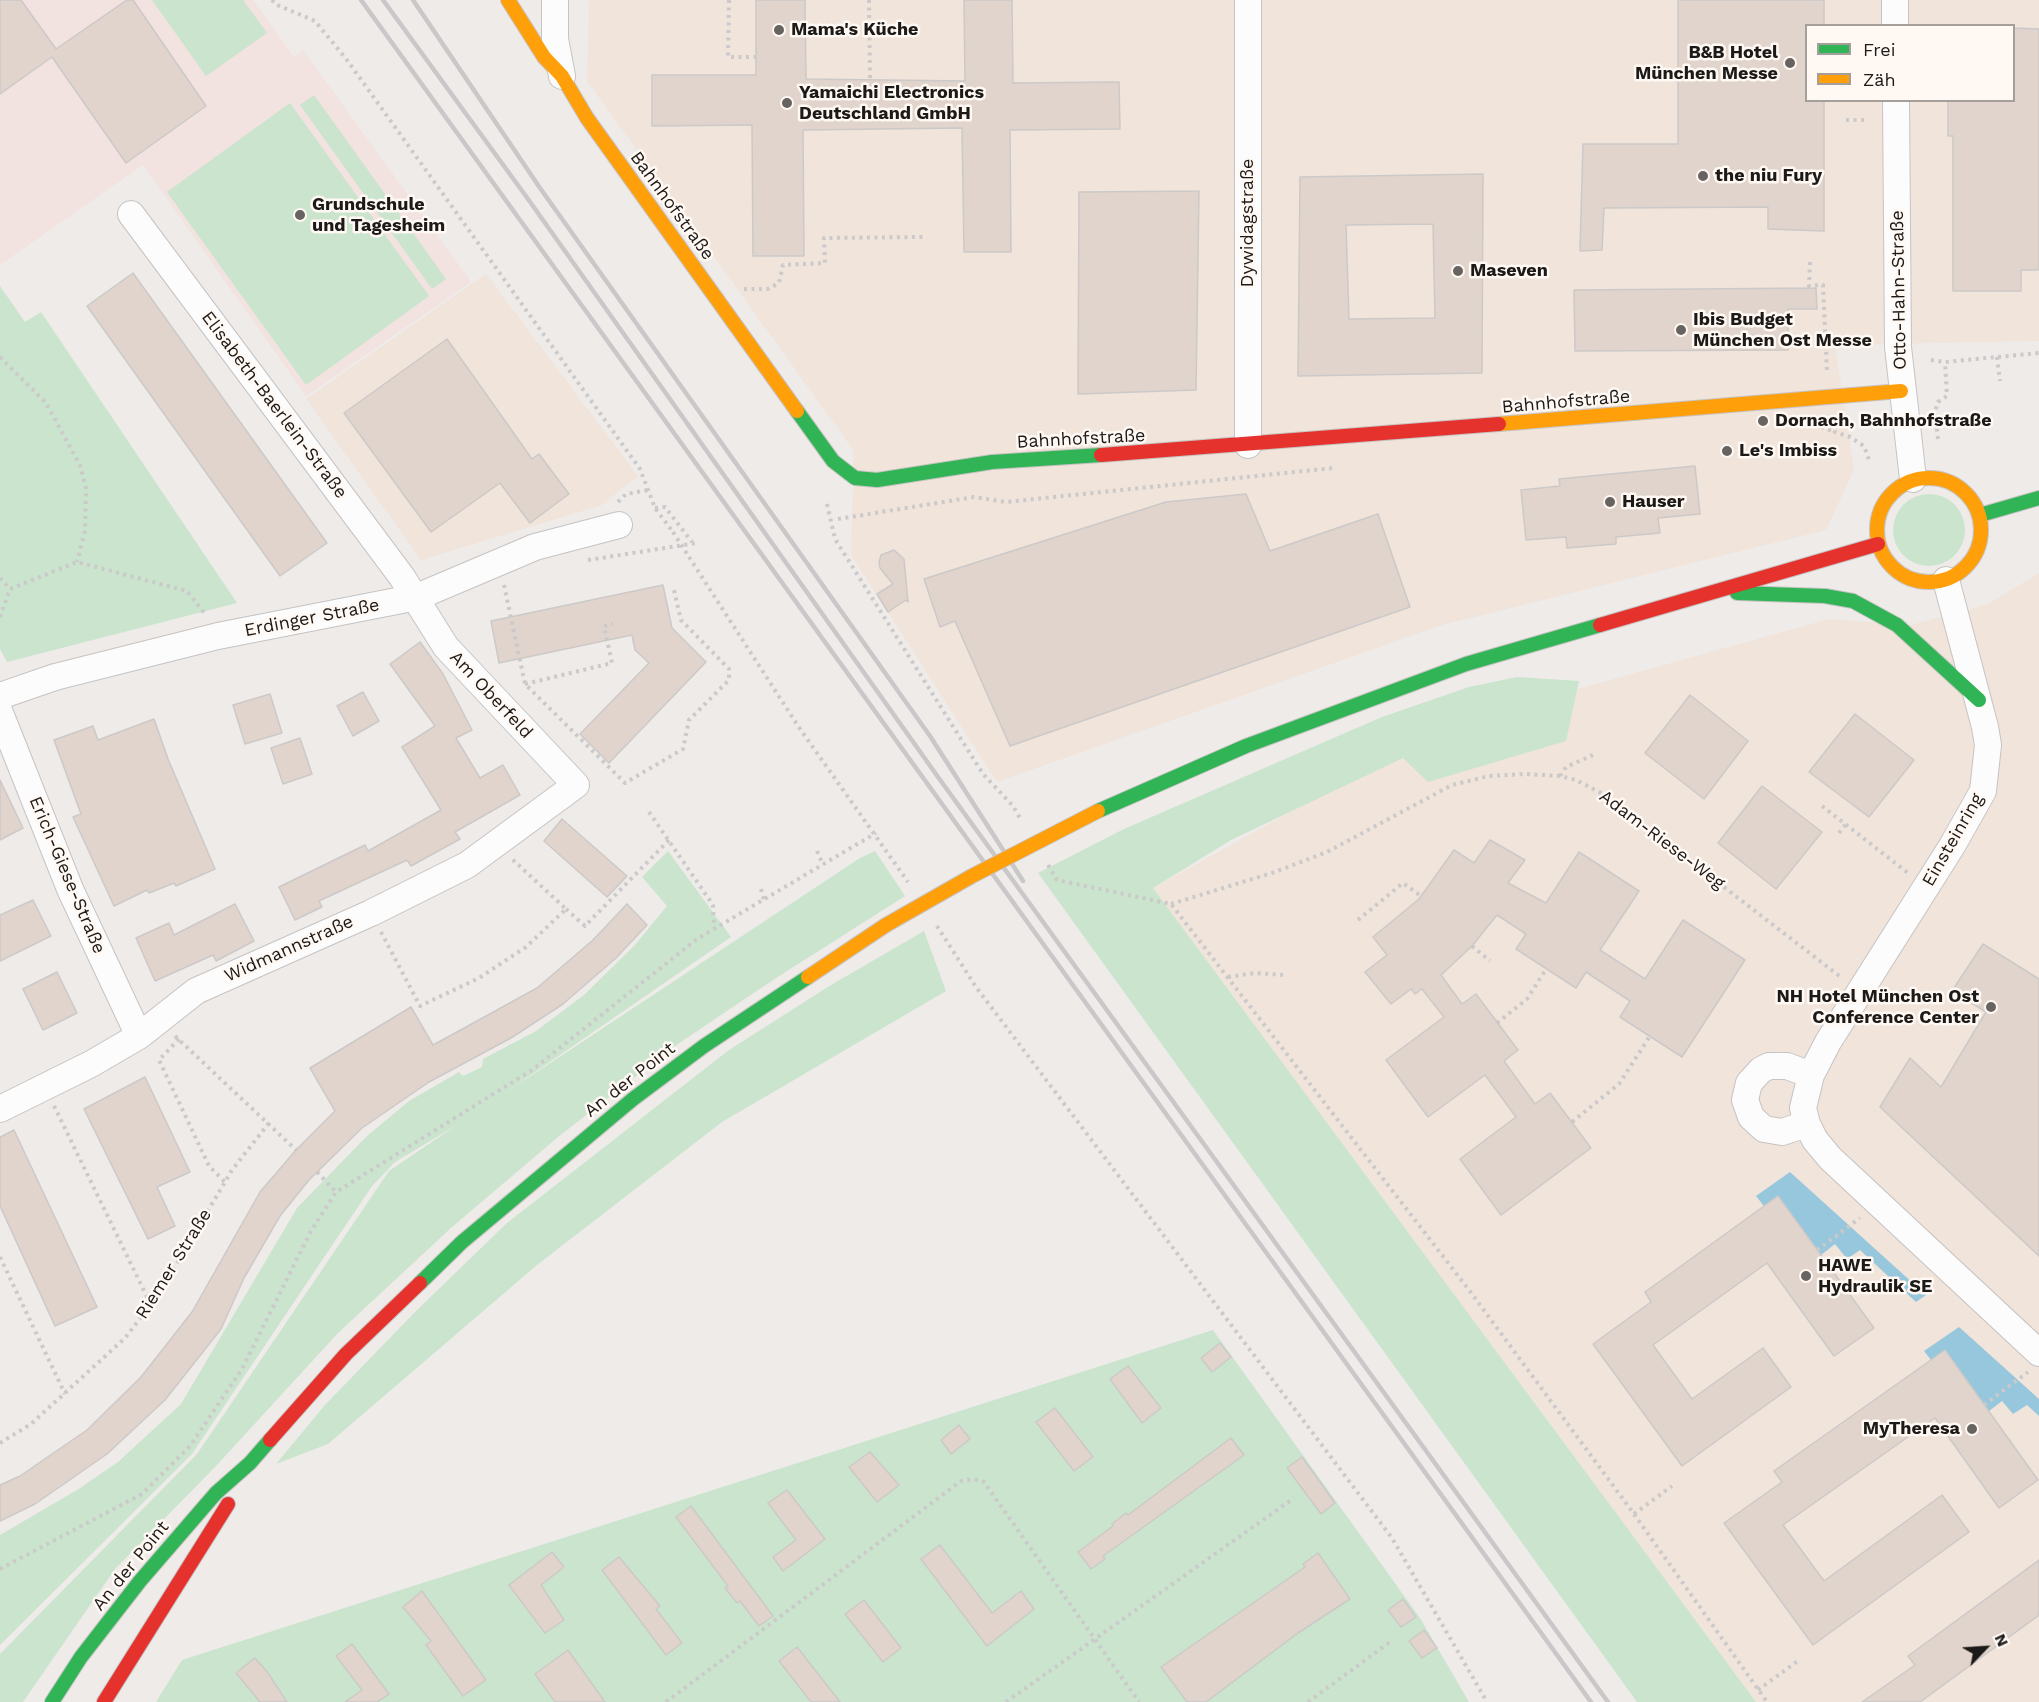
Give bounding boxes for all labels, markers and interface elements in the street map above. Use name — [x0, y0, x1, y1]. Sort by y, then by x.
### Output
place label: Mama's Küche — [791, 19, 919, 41]
marker: Mama's Küche — [772, 23, 786, 37]
legend — [1805, 24, 2015, 102]
text: Frei — [1863, 39, 1895, 60]
place label: B&B Hotel München Messe — [1635, 42, 1778, 84]
marker: B&B Hotel München Messe — [1783, 56, 1797, 70]
text: Zäh — [1863, 69, 1896, 90]
place label: Yamaichi Electronics Deutschland GmbH — [799, 82, 984, 124]
marker: Yamaichi Electronics Deutschland GmbH — [780, 96, 794, 110]
street label: Bahnhofstraße — [625, 148, 719, 264]
street label: Dywidagstraße — [1237, 159, 1259, 287]
place label: the niu Fury — [1715, 165, 1822, 187]
marker: the niu Fury — [1696, 169, 1710, 183]
place label: Grundschule und Tagesheim — [312, 194, 445, 236]
marker: Grundschule und Tagesheim — [293, 208, 307, 222]
street label: Otto-Hahn-Straße — [1887, 210, 1911, 370]
place label: Maseven — [1470, 260, 1548, 282]
marker: Maseven — [1451, 264, 1465, 278]
street label: Elisabeth-Baerlein-Straße — [197, 307, 351, 503]
place label: Ibis Budget München Ost Messe — [1693, 309, 1872, 352]
marker: Ibis Budget München Ost Messe — [1674, 323, 1688, 337]
street label: Bahnhofstraße — [1501, 386, 1631, 418]
place label: Dornach, Bahnhofstraße — [1775, 410, 1992, 432]
marker: Dornach, Bahnhofstraße — [1756, 414, 1770, 428]
street label: Bahnhofstraße — [1016, 425, 1146, 453]
place label: Le's Imbiss — [1739, 440, 1837, 462]
marker: Le's Imbiss — [1720, 444, 1734, 458]
place label: Hauser — [1622, 491, 1685, 513]
marker: Hauser — [1603, 495, 1617, 509]
street label: Erdinger Straße — [243, 594, 381, 642]
street label: Am Oberfeld — [445, 647, 537, 743]
street label: Adam-Riese-Weg — [1595, 786, 1729, 894]
street label: Einsteinring — [1918, 790, 1988, 890]
street label: Erich-Giese-Straße — [24, 793, 110, 957]
street label: Widmannstraße — [221, 911, 357, 987]
place label: NH Hotel München Ost Conference Center — [1776, 986, 1979, 1028]
marker: NH Hotel München Ost Conference Center — [1984, 1000, 1998, 1014]
street label: An der Point — [580, 1038, 680, 1122]
street label: Riemer Straße — [131, 1205, 217, 1323]
place label: HAWE Hydraulik SE — [1818, 1255, 1932, 1298]
marker: HAWE Hydraulik SE — [1799, 1269, 1813, 1283]
place label: MyTheresa — [1863, 1418, 1960, 1440]
marker: MyTheresa — [1965, 1422, 1979, 1436]
street label: An der Point — [88, 1517, 174, 1615]
north arrow — [1955, 1618, 2015, 1678]
text: N — [1991, 1631, 2013, 1650]

